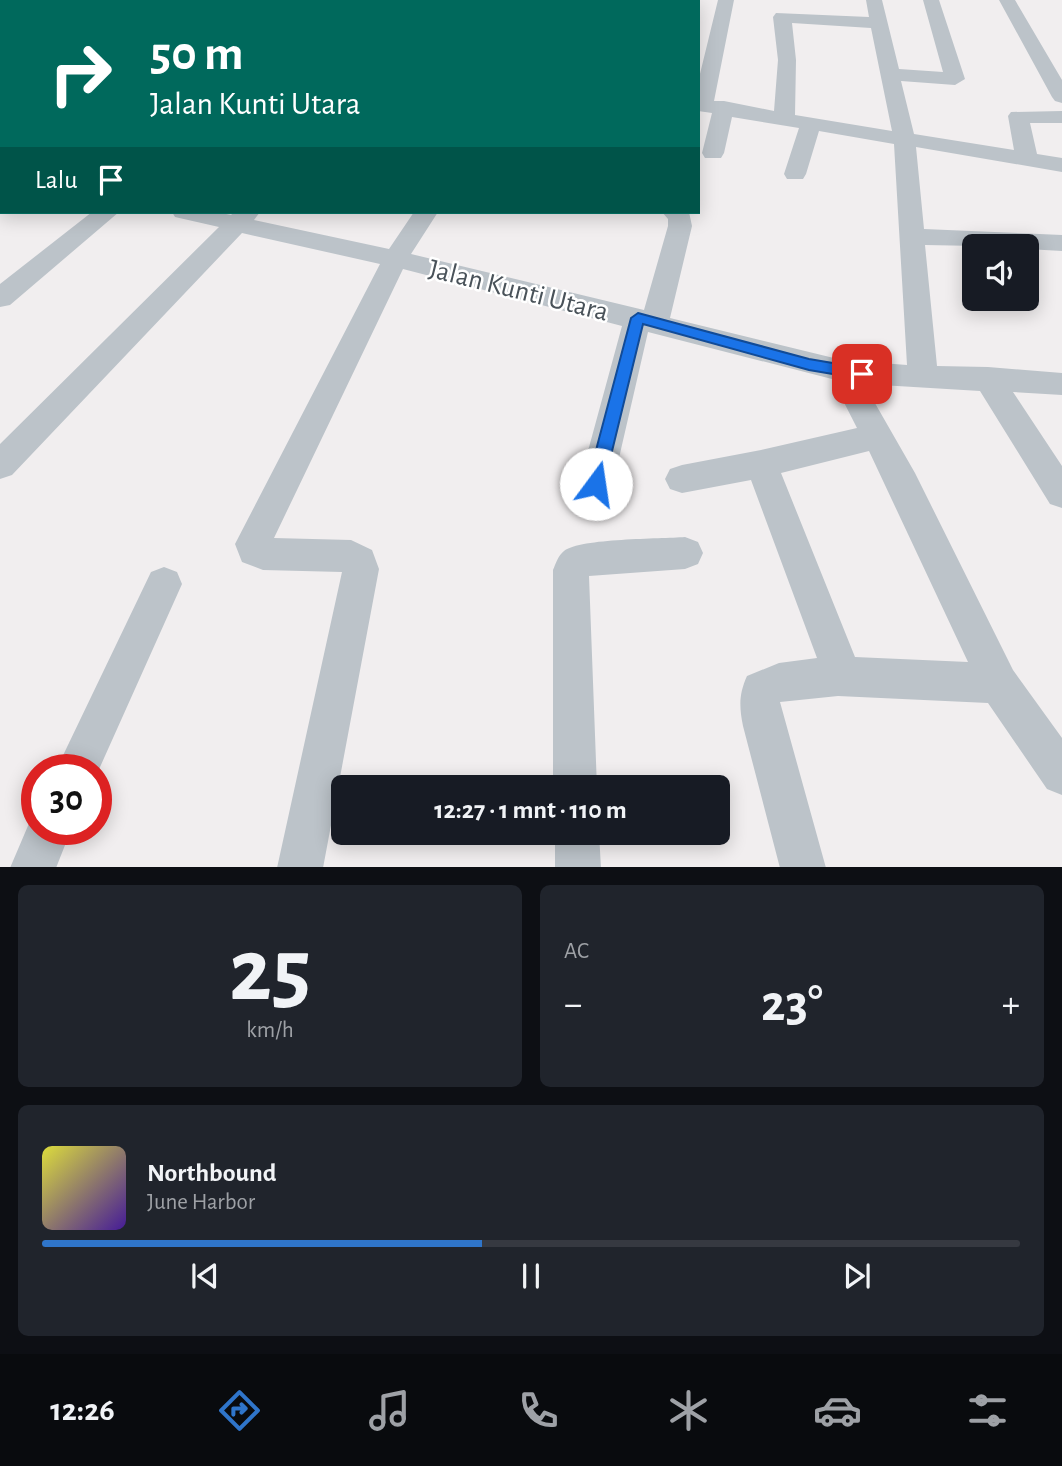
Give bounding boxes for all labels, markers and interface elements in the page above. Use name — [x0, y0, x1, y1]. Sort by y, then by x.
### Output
icon: right — [35, 28, 126, 119]
text: 50 m — [150, 30, 244, 79]
text: Jalan Kunti Utara — [150, 88, 360, 120]
icon: arrive — [92, 161, 130, 199]
text: Lalu — [35, 167, 78, 193]
map controls — [962, 234, 1039, 311]
button: sound — [962, 234, 1039, 311]
street label: Jalan Kunti Utara — [426, 255, 611, 327]
pin — [832, 344, 892, 404]
icon: arrive — [843, 355, 881, 393]
position arrow — [559, 447, 633, 521]
speed limit sign: 30 — [21, 754, 112, 845]
text: 12:27 · 1 mnt · 110 m — [434, 797, 627, 823]
text: 25 — [229, 926, 311, 1017]
text: AC — [564, 940, 589, 963]
text: 23° — [761, 978, 823, 1030]
text: − — [564, 986, 582, 1024]
text: + — [1002, 986, 1020, 1024]
text: km/h — [246, 1019, 294, 1042]
text: Northbound — [147, 1160, 276, 1186]
text: June Harbor — [147, 1191, 255, 1214]
icon: previous — [186, 1257, 224, 1295]
icon: pause — [512, 1257, 550, 1295]
icon: next — [838, 1257, 876, 1295]
icon: directions — [215, 1386, 264, 1435]
icon: music — [365, 1386, 414, 1435]
icon: phone — [514, 1386, 563, 1435]
icon: climate — [664, 1386, 713, 1435]
icon: car — [813, 1386, 862, 1435]
icon: filters — [963, 1386, 1012, 1435]
text: 12:26 — [50, 1394, 115, 1426]

